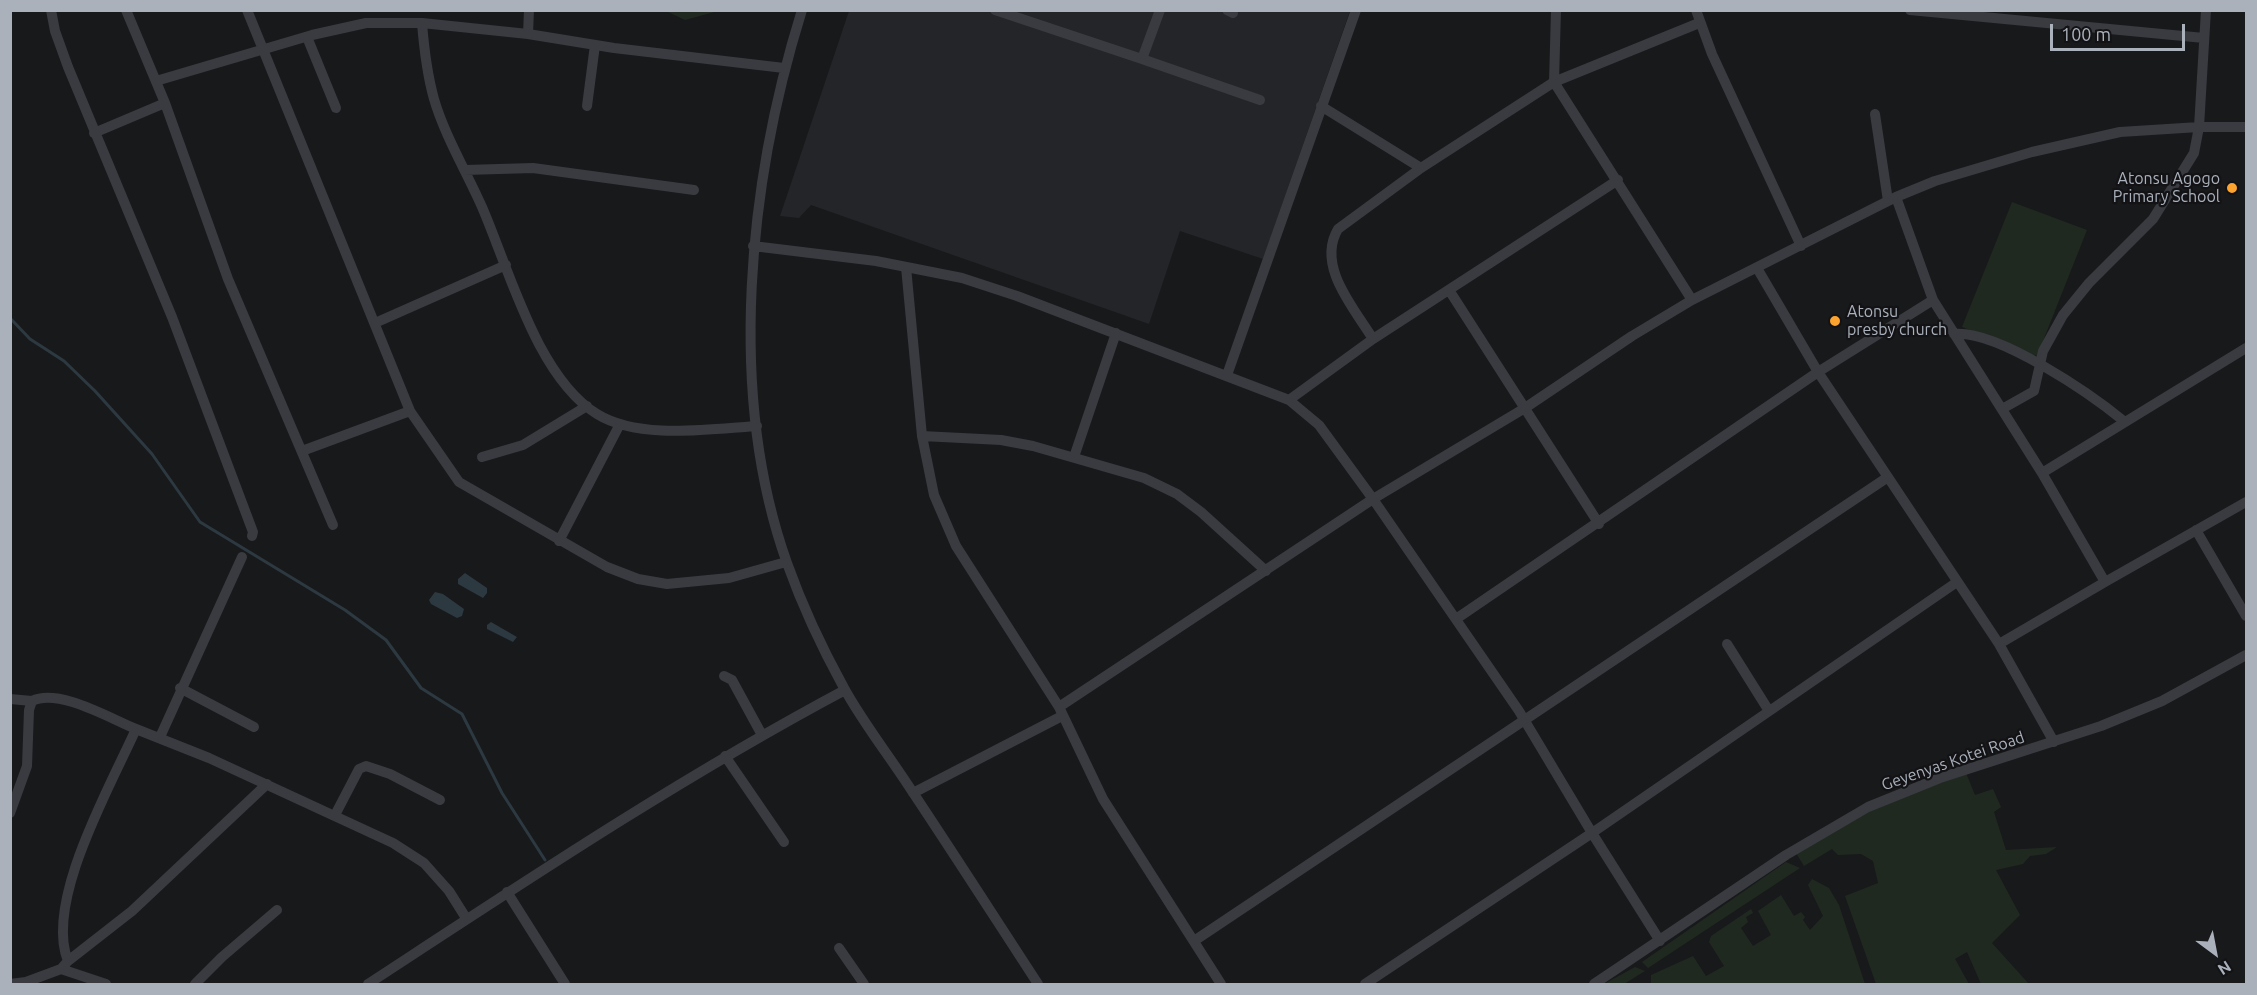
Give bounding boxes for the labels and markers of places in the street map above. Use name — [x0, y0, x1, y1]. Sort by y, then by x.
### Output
place label: Atonsu Agogo Primary School — [2113, 169, 2220, 207]
marker: Atonsu Agogo Primary School — [2225, 181, 2239, 195]
place label: Atonsu presby church — [1847, 302, 1947, 340]
marker: Atonsu presby church — [1828, 314, 1842, 328]

